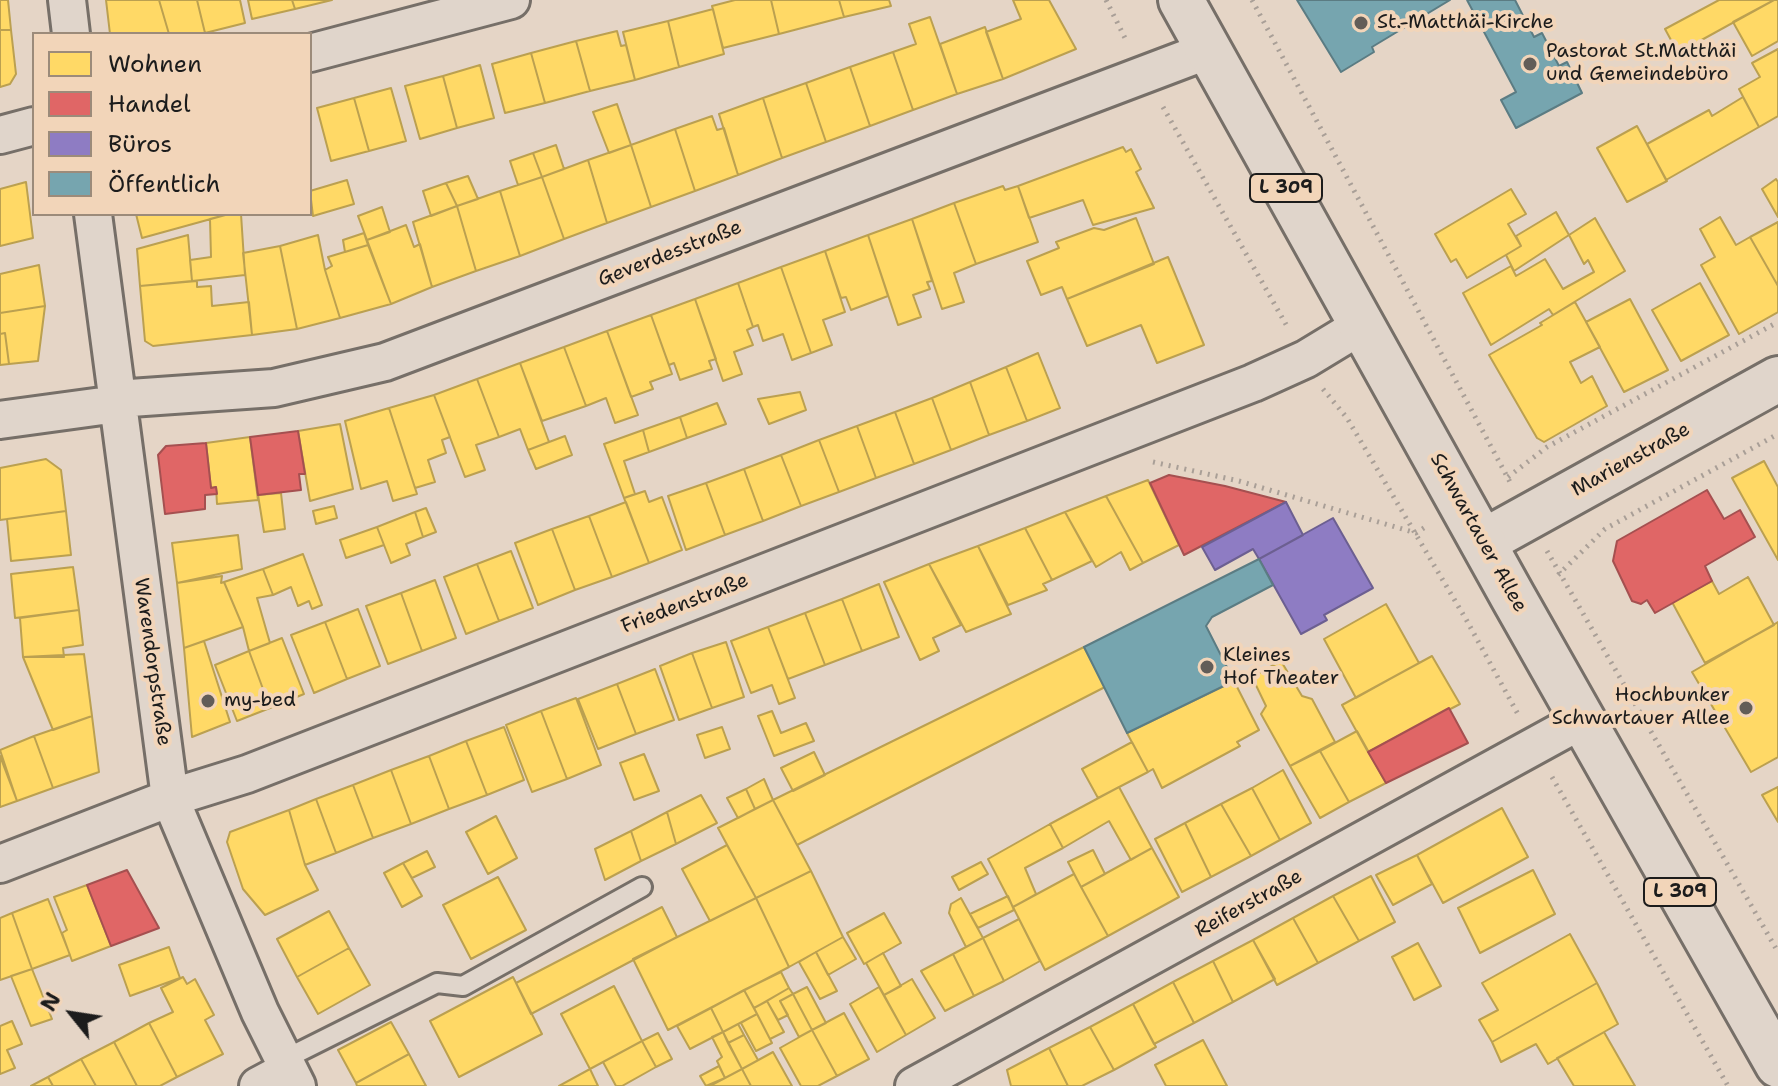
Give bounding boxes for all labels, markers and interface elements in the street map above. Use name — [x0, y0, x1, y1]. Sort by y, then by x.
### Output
place label: St.-Matthäi-Kirche — [1377, 11, 1554, 35]
marker: St.-Matthäi-Kirche — [1352, 14, 1370, 32]
legend — [32, 32, 312, 216]
place label: Pastorat St.Matthäi und Gemeindebüro — [1546, 40, 1737, 87]
text: Wohnen — [108, 48, 202, 80]
marker: Pastorat St.Matthäi und Gemeindebüro — [1521, 55, 1539, 73]
text: Handel — [108, 88, 191, 120]
text: Büros — [108, 128, 172, 160]
text: Öffentlich — [108, 168, 221, 200]
road number: L 309 — [1250, 174, 1322, 202]
street label: Geverdesstraße — [595, 216, 745, 292]
street label: Marienstraße — [1568, 418, 1694, 502]
street label: Schwartauer Allee — [1424, 449, 1532, 617]
street label: Friedenstraße — [618, 569, 752, 639]
street label: Warendorpstraße — [128, 576, 176, 748]
place label: Kleines Hof Theater — [1223, 644, 1339, 691]
marker: Kleines Hof Theater — [1198, 658, 1216, 676]
place label: Hochbunker Schwartauer Allee — [1552, 684, 1730, 731]
place label: my-bed — [224, 689, 296, 713]
marker: my-bed — [199, 692, 217, 710]
marker: Hochbunker Schwartauer Allee — [1737, 699, 1755, 717]
street label: Reiferstraße — [1191, 865, 1307, 943]
road number: L 309 — [1644, 878, 1716, 906]
north arrow — [32, 974, 112, 1054]
text: N — [34, 987, 68, 1017]

